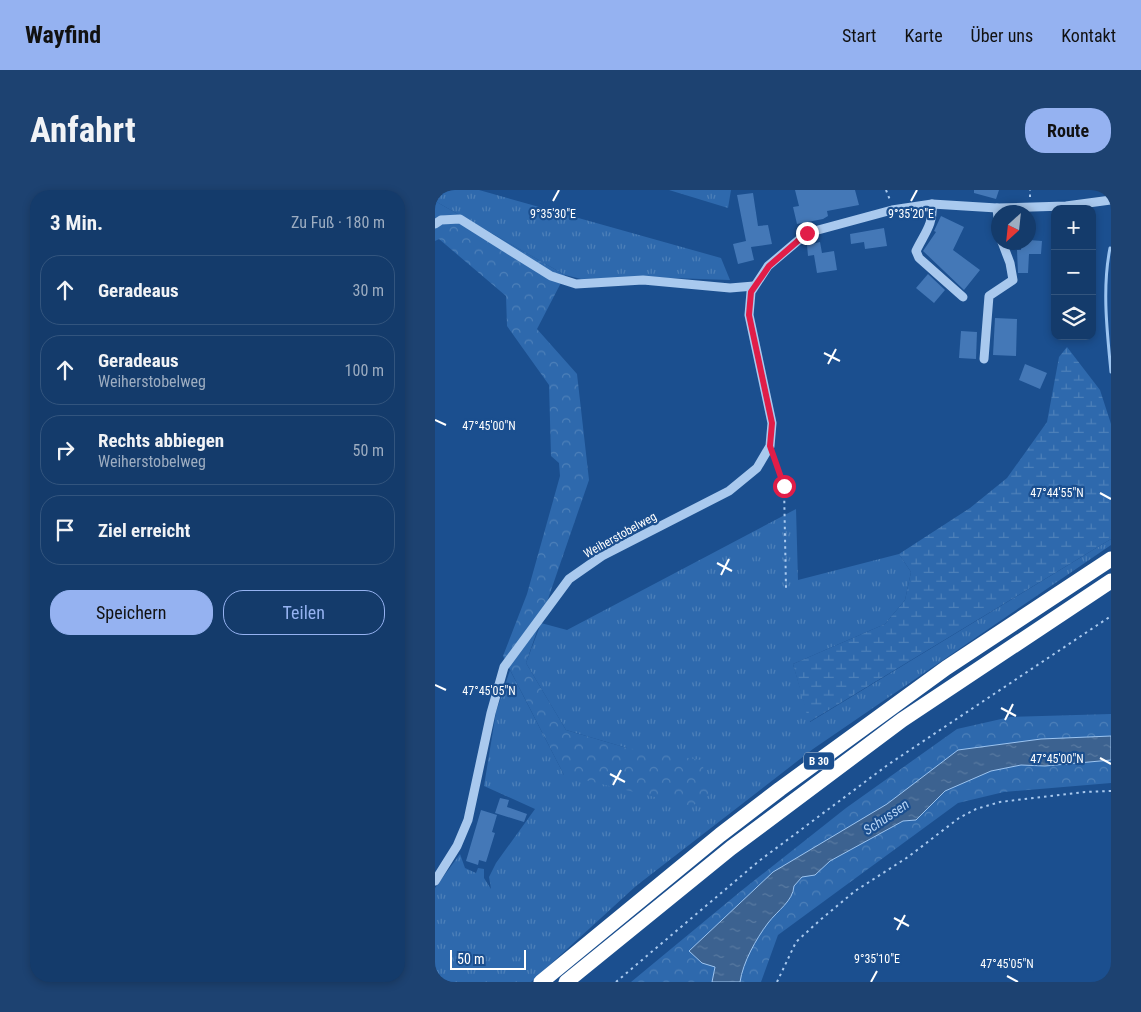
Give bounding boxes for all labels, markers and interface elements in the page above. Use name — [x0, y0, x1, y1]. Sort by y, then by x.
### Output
text: Wayfind — [25, 21, 101, 49]
text: Start — [842, 25, 876, 46]
text: Karte — [904, 25, 943, 46]
text: Über uns — [971, 25, 1033, 46]
text: Kontakt — [1061, 25, 1116, 46]
button: Route — [1025, 108, 1111, 153]
text: Anfahrt — [30, 110, 136, 151]
north arrow — [991, 205, 1036, 250]
map controls — [1051, 205, 1096, 340]
button: + — [1051, 205, 1096, 250]
text: 9°35'30"E — [530, 207, 576, 221]
text: 9°35'20"E — [888, 207, 934, 221]
text: 3 Min. — [50, 211, 103, 235]
text: Zu Fuß · 180 m — [291, 213, 385, 232]
route end — [796, 222, 819, 245]
button: − — [1051, 250, 1096, 295]
icon: ahead — [51, 276, 79, 304]
text: Geradeaus — [98, 279, 179, 302]
text: 30 m — [352, 281, 384, 300]
button: layers — [1051, 295, 1096, 340]
text: Geradeaus — [98, 349, 179, 372]
icon: ahead — [51, 356, 79, 384]
text: 100 m — [345, 361, 384, 380]
text: Weiherstobelweg — [98, 372, 206, 391]
text: 47°45'00"N — [462, 419, 516, 433]
text: Rechts abbiegen — [98, 429, 224, 452]
icon: right — [51, 436, 79, 464]
text: 50 m — [352, 441, 384, 460]
text: Weiherstobelweg — [98, 452, 206, 471]
route start — [773, 475, 796, 498]
text: 47°44'55"N — [1030, 486, 1084, 500]
street label: Weiherstobelweg — [581, 509, 659, 561]
icon: arrive — [51, 516, 79, 544]
text: Ziel erreicht — [98, 519, 190, 542]
button: Speichern — [50, 590, 213, 635]
button: Teilen — [223, 590, 385, 635]
text: 47°45'05"N — [462, 684, 516, 698]
road number: B 30 — [804, 752, 834, 770]
text: 47°45'00"N — [1030, 752, 1084, 766]
water label: Schussen — [860, 796, 912, 838]
scale bar — [450, 947, 526, 970]
text: 50 m — [457, 951, 485, 967]
text: 9°35'10"E — [854, 952, 900, 966]
text: 47°45'05"N — [980, 957, 1034, 971]

